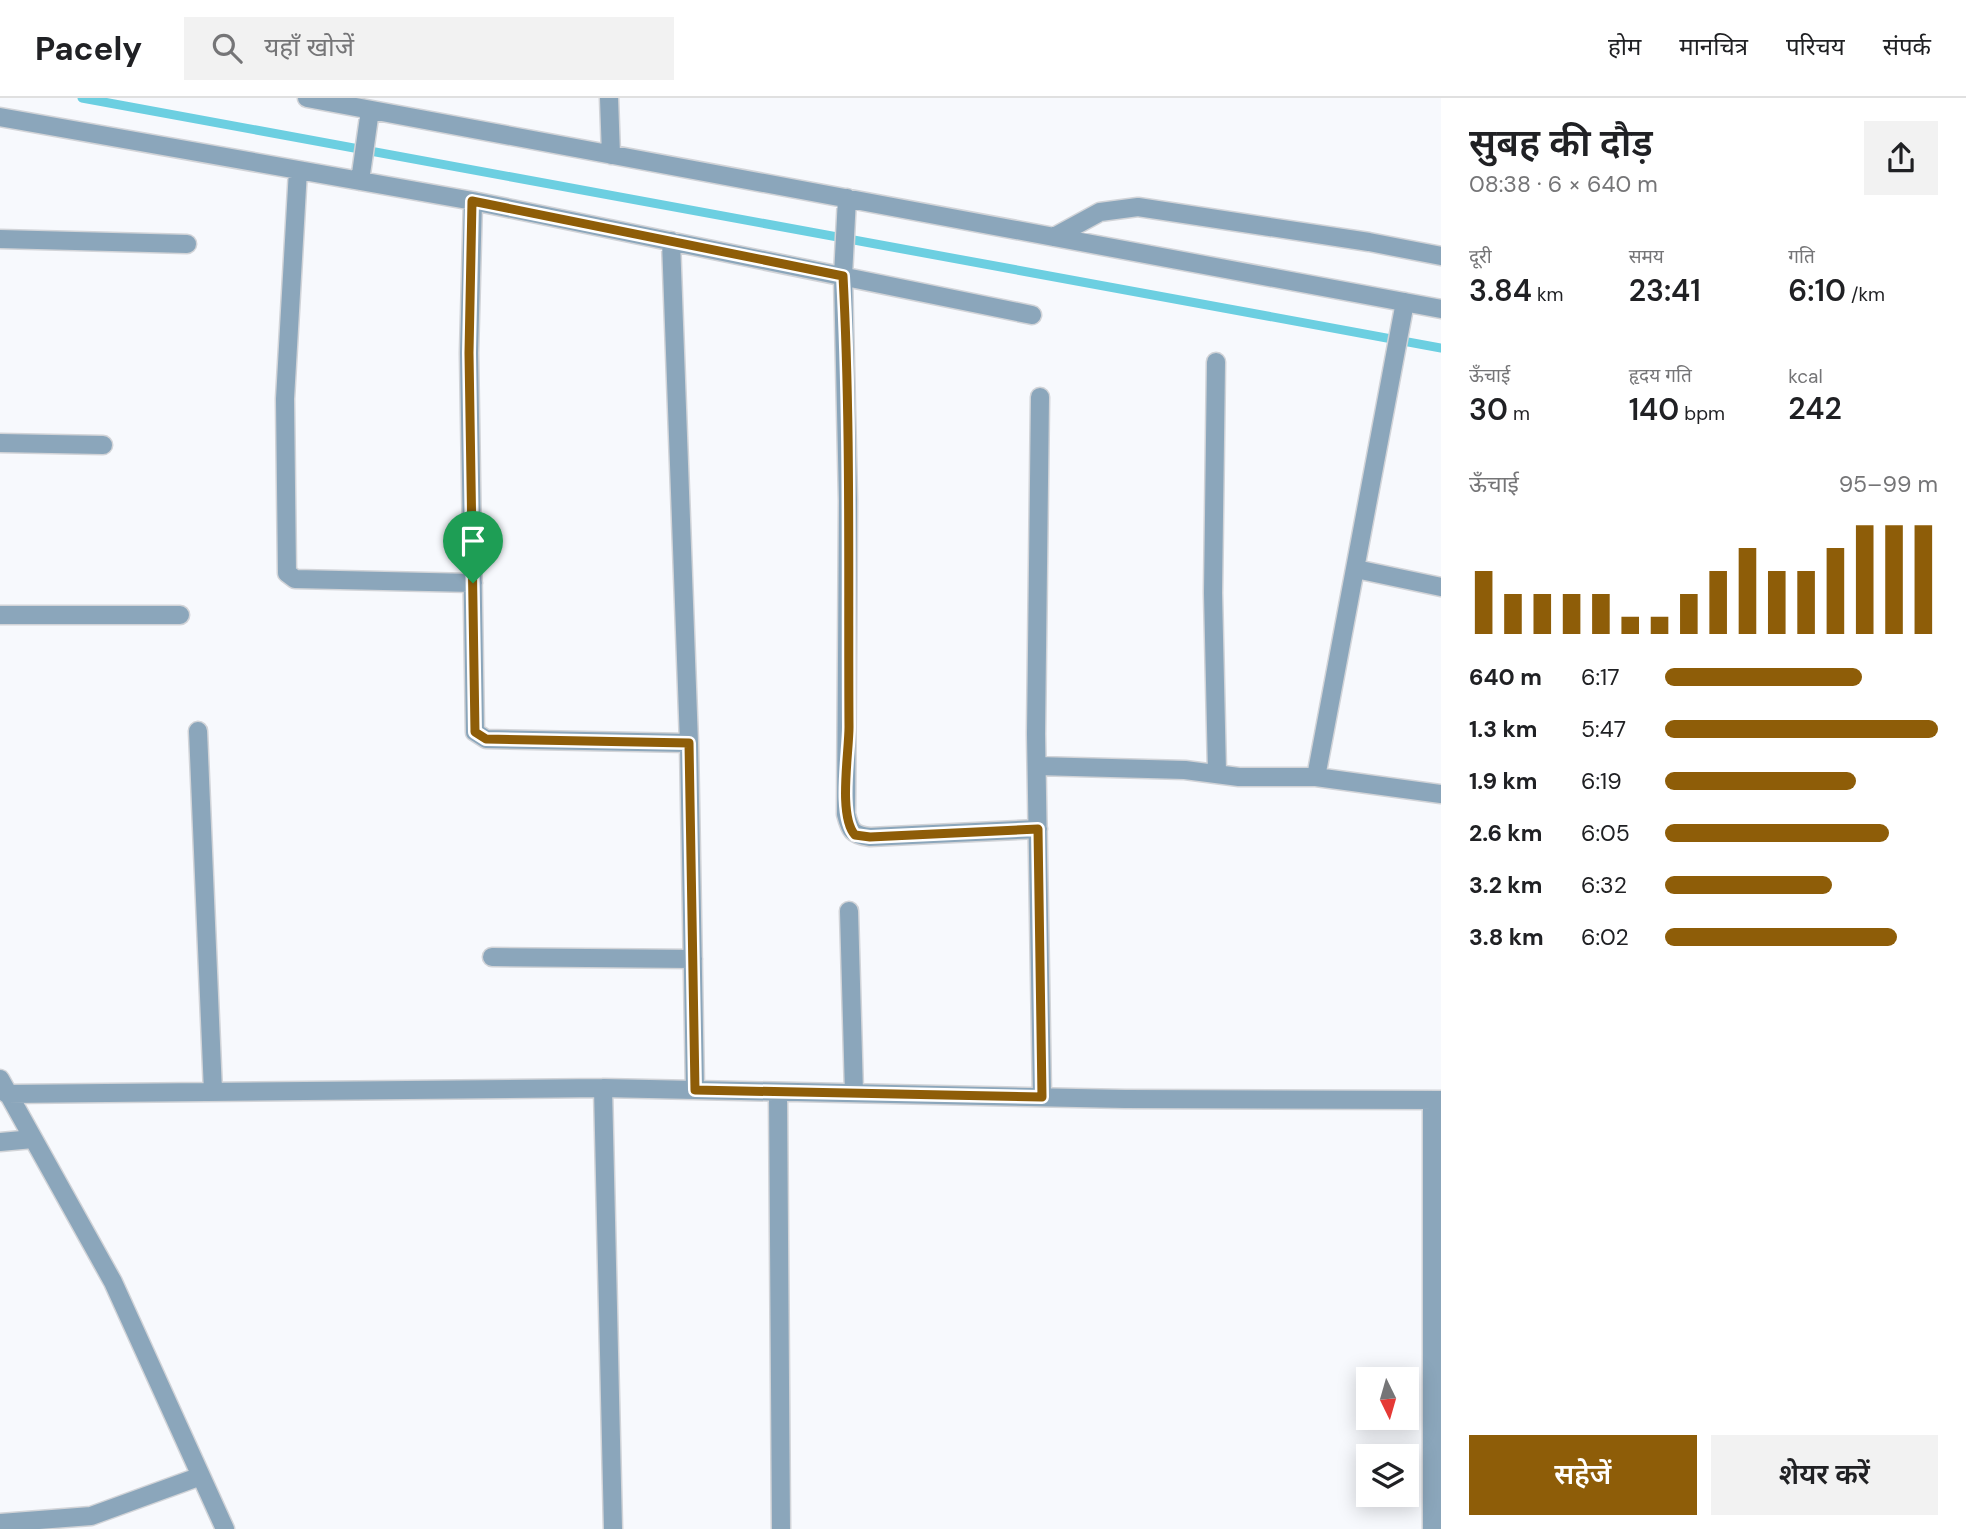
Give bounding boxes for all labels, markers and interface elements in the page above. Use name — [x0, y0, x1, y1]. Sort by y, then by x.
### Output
search box — [184, 17, 674, 80]
text: Pacely — [35, 27, 142, 70]
icon: search — [208, 29, 246, 67]
text: यहाँ खोजें — [264, 30, 354, 64]
text: होम — [1608, 31, 1641, 62]
text: मानचित्र — [1679, 31, 1748, 62]
text: परिचय — [1786, 31, 1845, 62]
text: संपर्क — [1883, 31, 1931, 62]
text: सुबह की दौड़ — [1469, 118, 1653, 168]
button: share — [1864, 121, 1938, 195]
text: 08:38 · 6 × 640 m — [1469, 169, 1658, 199]
text: दूरी — [1469, 244, 1492, 269]
text: समय — [1629, 244, 1664, 269]
text: गति — [1788, 244, 1815, 269]
text: 3.84 — [1469, 271, 1532, 310]
text: 23:41 — [1629, 271, 1701, 310]
text: 6:10 — [1788, 271, 1846, 310]
text: km — [1532, 282, 1564, 307]
text: /km — [1846, 282, 1885, 307]
text: ऊँचाई — [1469, 363, 1510, 388]
text: हृदय गति — [1629, 363, 1692, 388]
text: kcal — [1788, 364, 1823, 389]
text: 242 — [1788, 389, 1842, 428]
text: 30 — [1469, 390, 1508, 429]
text: 140 — [1629, 390, 1679, 429]
text: m — [1508, 401, 1530, 426]
text: bpm — [1679, 401, 1725, 426]
text: ऊँचाई — [1469, 469, 1519, 499]
text: 95–99 m — [1839, 469, 1938, 499]
pin — [443, 511, 503, 583]
icon: arrive — [454, 522, 492, 560]
text: 640 m — [1469, 662, 1542, 692]
text: 6:17 — [1581, 662, 1620, 692]
text: 1.3 km — [1469, 714, 1537, 744]
text: 5:47 — [1581, 714, 1626, 744]
text: 1.9 km — [1469, 766, 1537, 796]
text: 6:19 — [1581, 766, 1622, 796]
text: 2.6 km — [1469, 818, 1542, 848]
text: 6:05 — [1581, 818, 1630, 848]
text: 3.2 km — [1469, 870, 1542, 900]
text: 6:32 — [1581, 870, 1627, 900]
text: 3.8 km — [1469, 922, 1544, 952]
text: 6:02 — [1581, 922, 1629, 952]
north arrow — [1356, 1367, 1419, 1430]
map controls — [1356, 1367, 1419, 1507]
button: सहेजें — [1469, 1435, 1697, 1515]
button: शेयर करें — [1711, 1435, 1938, 1515]
button: layers — [1356, 1444, 1419, 1507]

